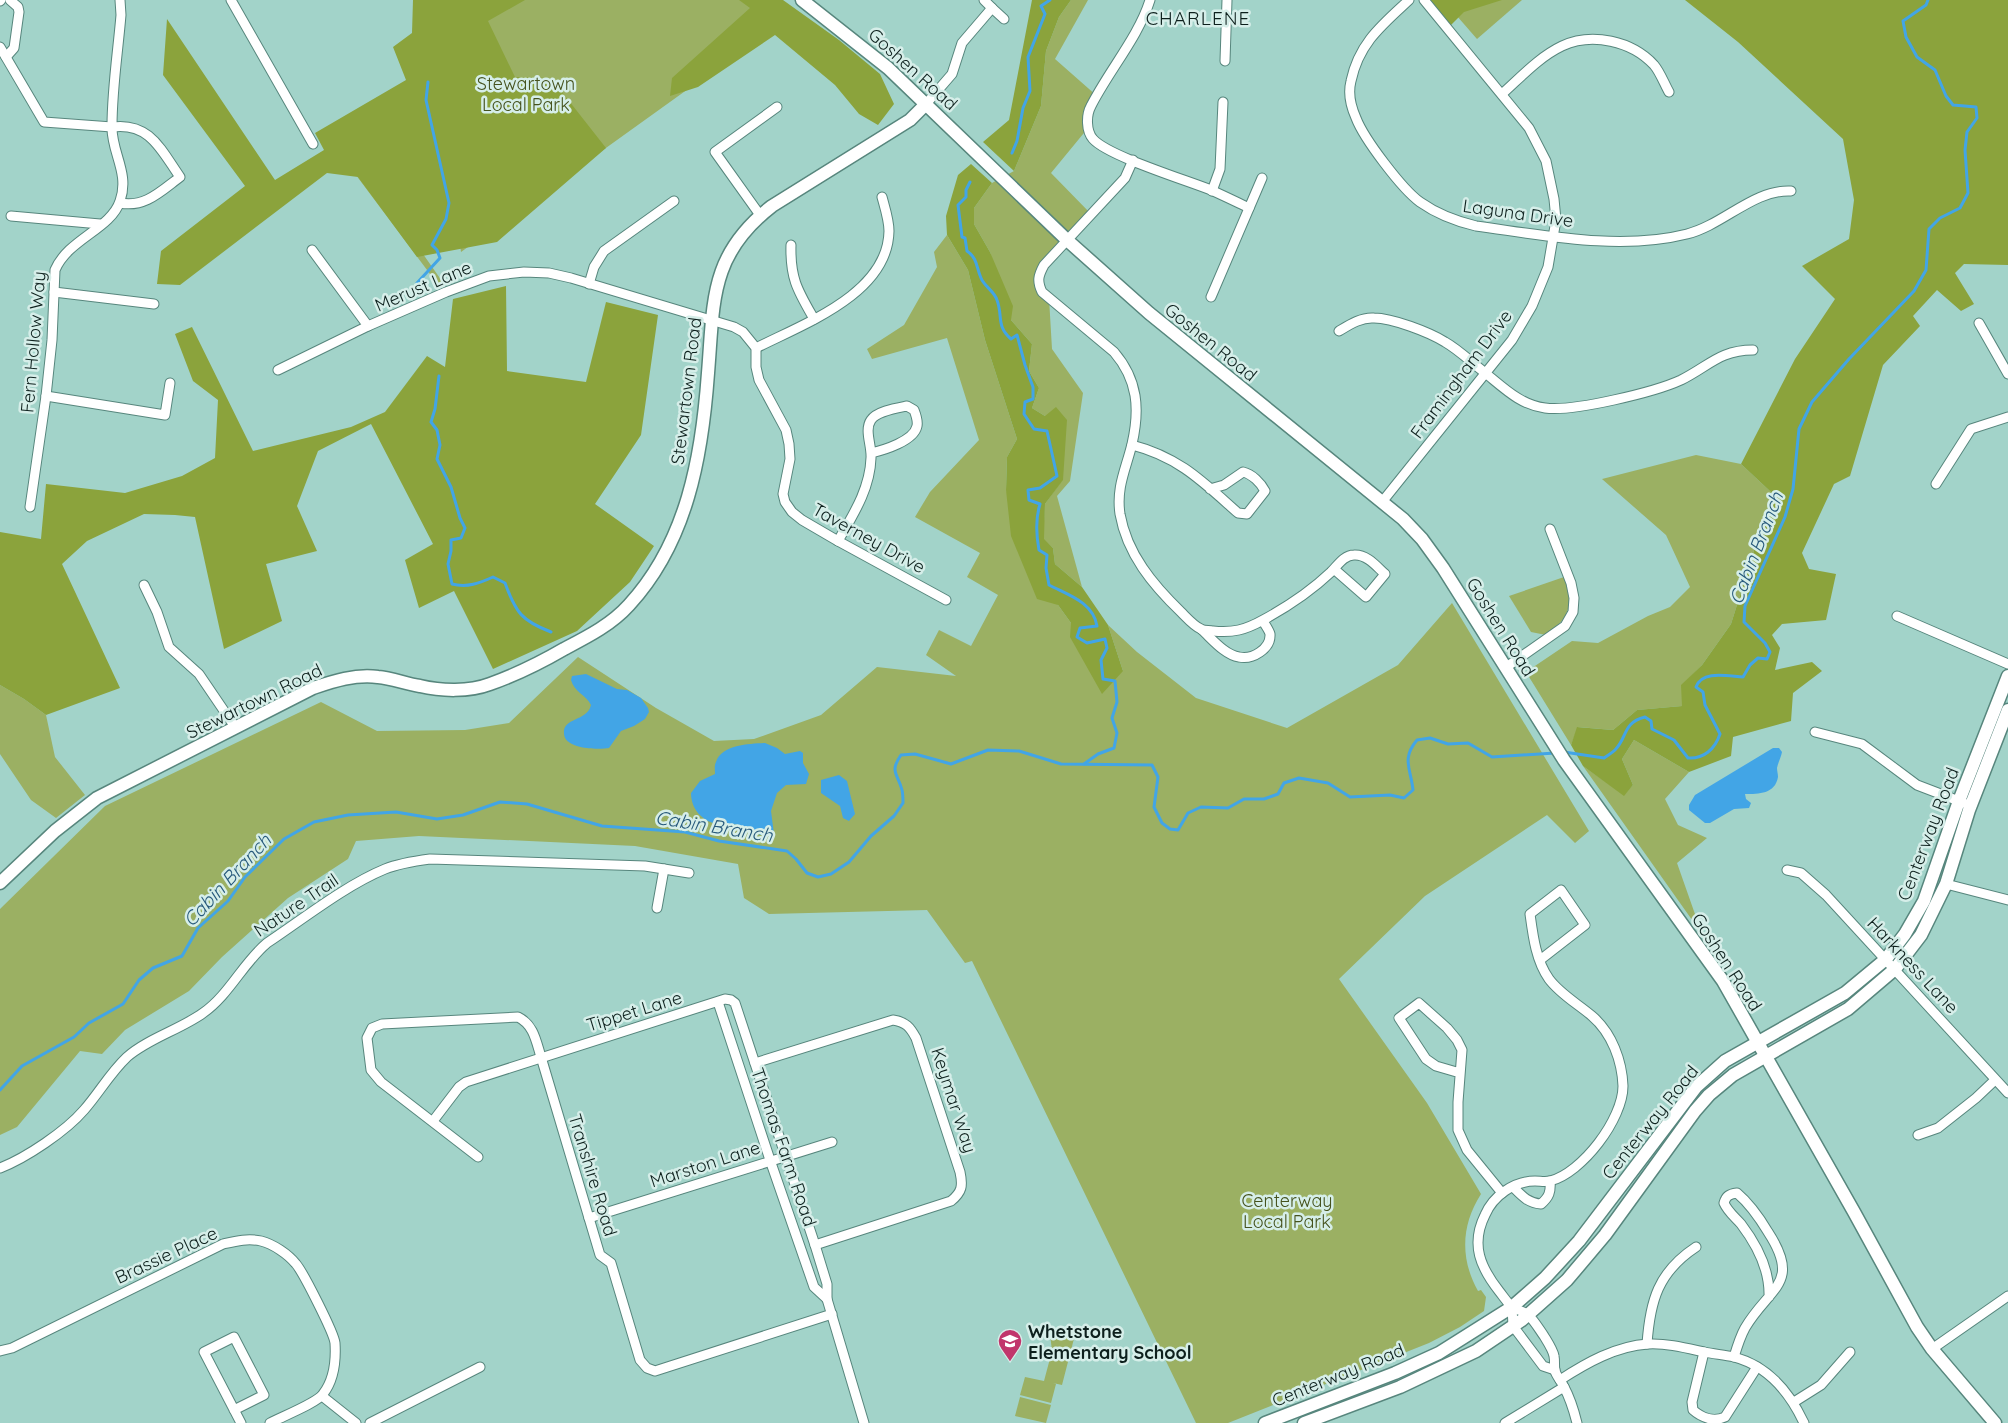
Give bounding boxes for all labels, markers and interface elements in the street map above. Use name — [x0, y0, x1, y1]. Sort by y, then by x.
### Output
district label: CHARLENE — [1146, 6, 1250, 30]
street label: Goshen Road — [864, 23, 962, 115]
park label: Stewartown Local Park — [477, 72, 575, 116]
street label: Laguna Drive — [1461, 194, 1575, 232]
street label: Merust Lane — [371, 255, 475, 317]
street label: Fern Hollow Way — [15, 270, 51, 414]
street label: Goshen Road — [1160, 298, 1262, 386]
street label: Framingham Drive — [1405, 305, 1517, 443]
street label: Stewartown Road — [666, 316, 706, 466]
water label: Cabin Branch — [1724, 487, 1789, 608]
street label: Taverney Drive — [809, 498, 929, 578]
street label: Goshen Road — [1462, 573, 1540, 681]
street label: Stewartown Road — [182, 658, 326, 744]
street label: Centerway Road — [1892, 764, 1964, 904]
water label: Cabin Branch — [654, 805, 775, 847]
water label: Cabin Branch — [178, 828, 277, 931]
street label: Nature Trail — [249, 868, 343, 942]
street label: Goshen Road — [1687, 909, 1767, 1015]
street label: Harkness Lane — [1862, 912, 1964, 1018]
street label: Tippet Lane — [583, 986, 685, 1036]
street label: Keymar Way — [926, 1044, 982, 1156]
street label: Centerway Road — [1597, 1060, 1703, 1184]
street label: Thomas Farm Road — [746, 1065, 822, 1229]
street label: Transhire Road — [563, 1111, 623, 1239]
street label: Marston Lane — [647, 1135, 763, 1193]
park label: Centerway Local Park — [1241, 1189, 1333, 1233]
street label: Brassie Place — [111, 1221, 221, 1289]
place label: Whetstone Elementary School — [1028, 1320, 1192, 1364]
school or university icon: Whetstone Elementary School — [997, 1328, 1023, 1362]
street label: Centerway Road — [1268, 1338, 1408, 1412]

